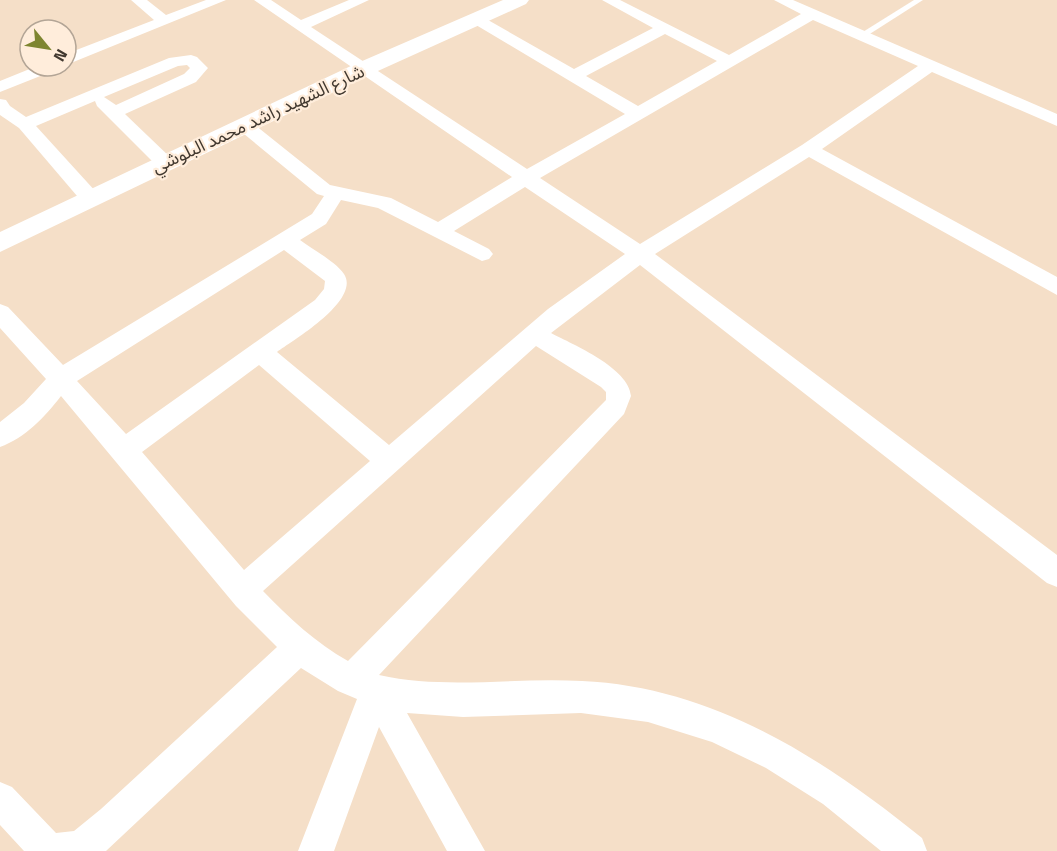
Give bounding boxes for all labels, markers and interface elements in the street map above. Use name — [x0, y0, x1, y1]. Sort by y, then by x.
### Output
north arrow — [18, 18, 78, 78]
text: N — [48, 45, 74, 66]
street label: شارع الشهيد راشد محمد البلوشي — [147, 57, 369, 181]

